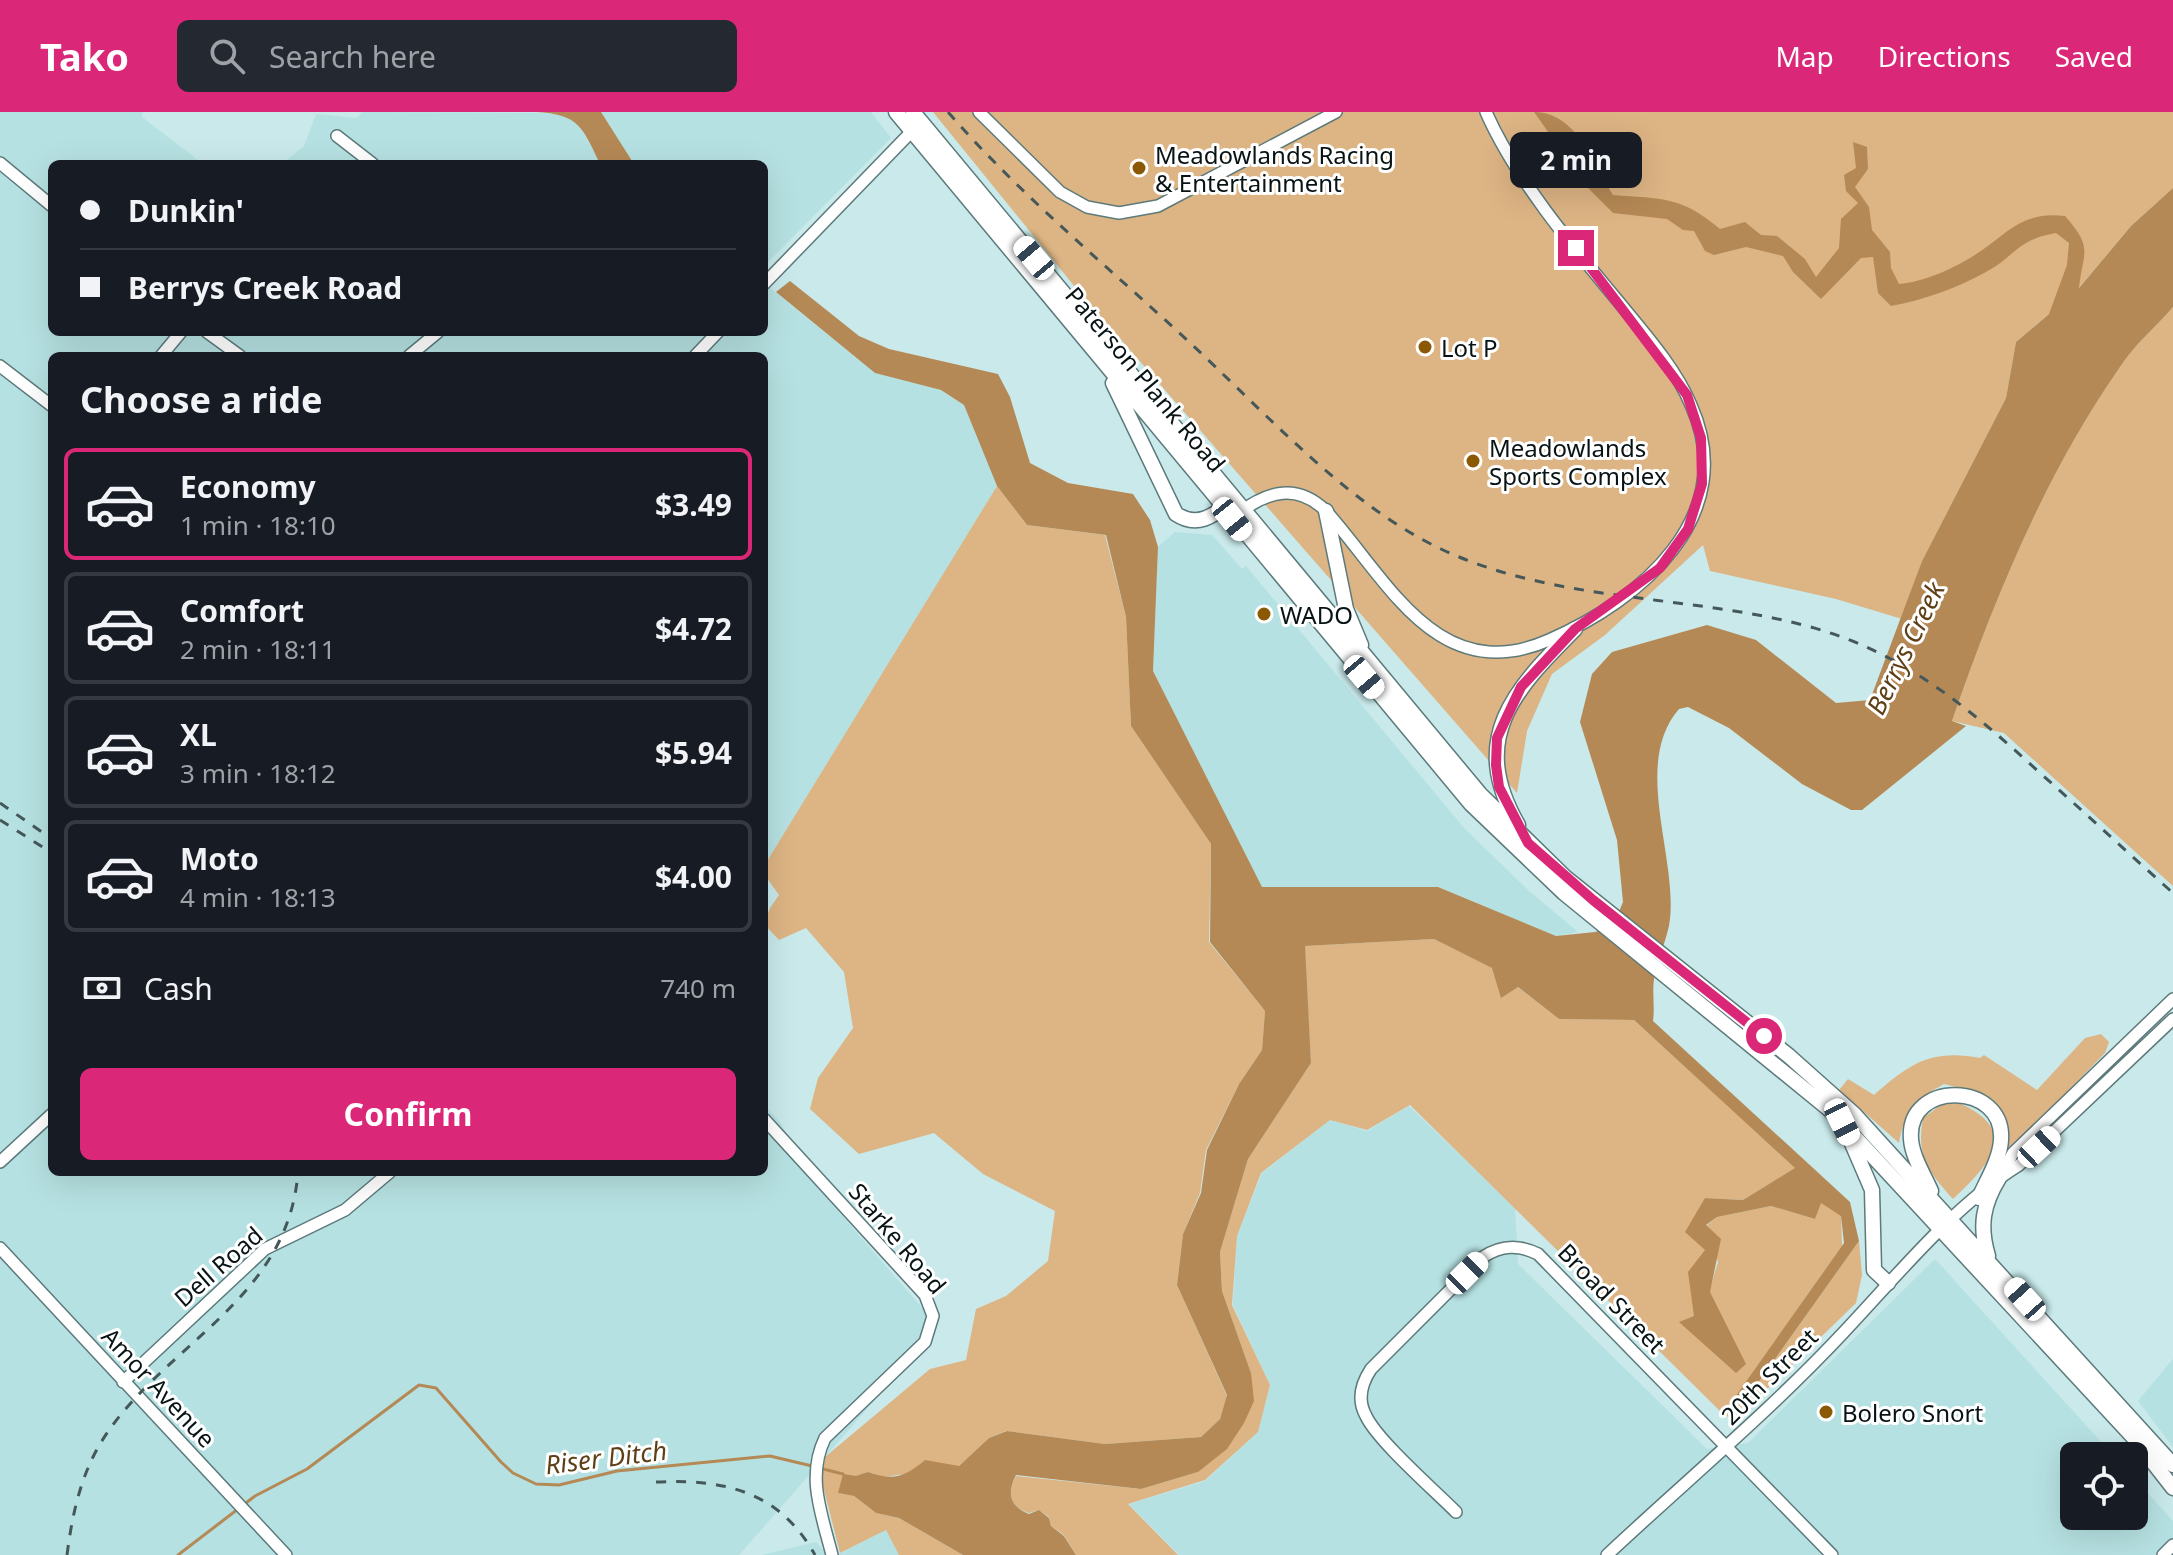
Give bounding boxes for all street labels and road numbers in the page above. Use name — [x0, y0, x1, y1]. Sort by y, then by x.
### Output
street label: Paterson Plank Road — [1059, 279, 1233, 479]
street label: Starke Road — [842, 1176, 954, 1300]
street label: Dell Road — [167, 1218, 269, 1314]
street label: Broad Street — [1551, 1236, 1673, 1360]
street label: Amor Avenue — [95, 1320, 223, 1454]
street label: 20th Street — [1713, 1320, 1825, 1432]

